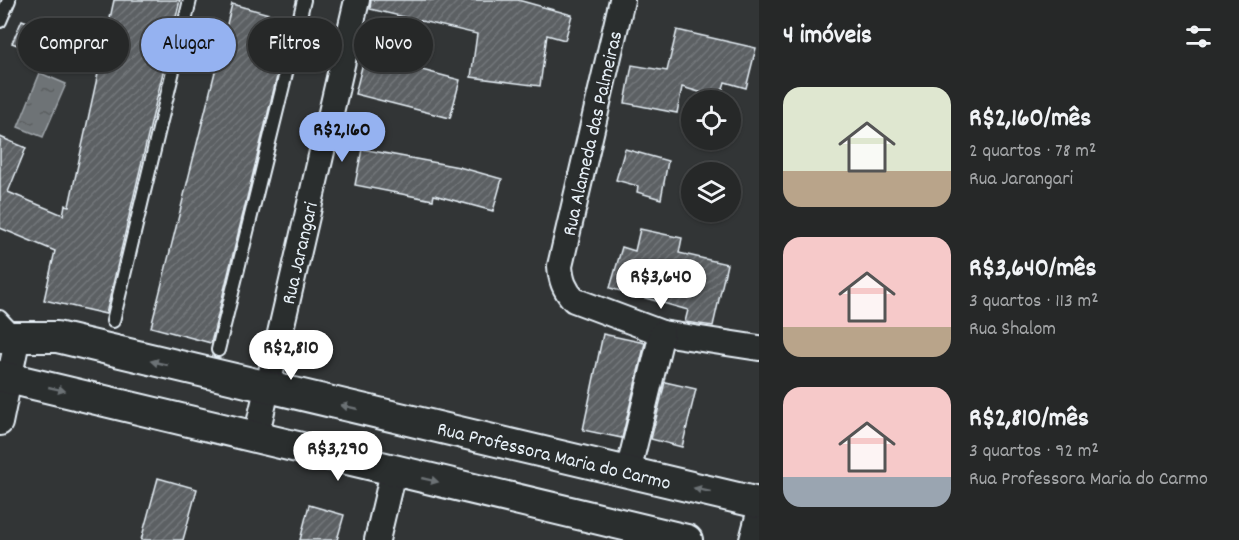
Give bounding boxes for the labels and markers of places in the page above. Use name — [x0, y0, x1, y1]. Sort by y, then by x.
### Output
pin: R$2,160 — [287, 112, 397, 163]
pin: R$3,640 — [606, 259, 716, 310]
pin: R$2,810 — [236, 330, 346, 381]
pin: R$3,290 — [283, 431, 393, 482]

